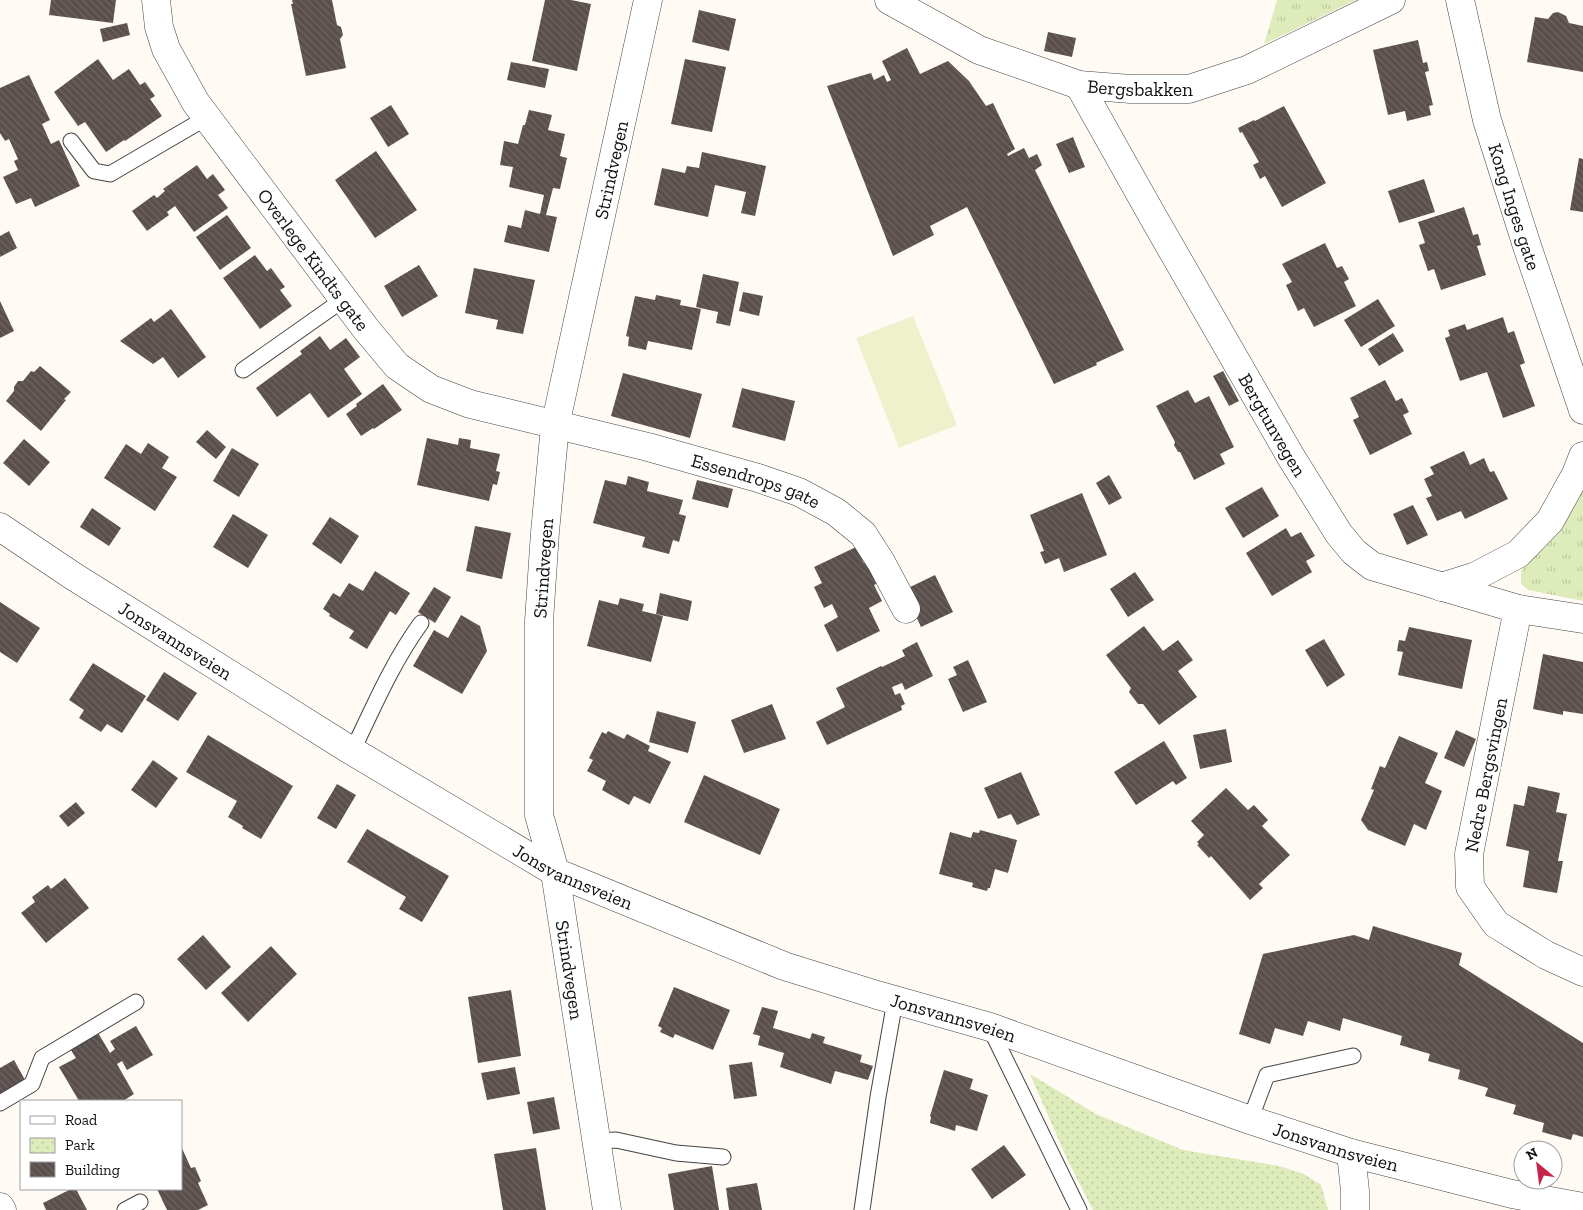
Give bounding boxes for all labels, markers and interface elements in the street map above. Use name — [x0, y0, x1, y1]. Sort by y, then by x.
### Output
street label: Bergsbakken — [1086, 74, 1193, 101]
street label: Strindvegen — [589, 118, 633, 221]
street label: Kong Inges gate — [1484, 140, 1546, 273]
street label: Overlege Kindts gate — [253, 184, 375, 335]
street label: Bergtunvegen — [1234, 369, 1312, 481]
street label: Essendrops gate — [689, 448, 824, 513]
street label: Strindvegen — [528, 517, 558, 619]
street label: Jonsvannsveien — [115, 596, 237, 685]
street label: Nedre Bergsvingen — [1460, 695, 1512, 854]
street label: Jonsvannsveien — [509, 838, 636, 914]
street label: Strindvegen — [551, 919, 589, 1021]
street label: Jonsvannsveien — [888, 988, 1019, 1047]
legend — [20, 1100, 182, 1190]
text: Road — [65, 1111, 98, 1129]
street label: Jonsvannsveien — [1270, 1117, 1401, 1176]
text: Park — [65, 1136, 95, 1154]
north arrow — [1513, 1140, 1563, 1190]
text: N — [1523, 1144, 1541, 1164]
text: Building — [65, 1161, 120, 1179]

